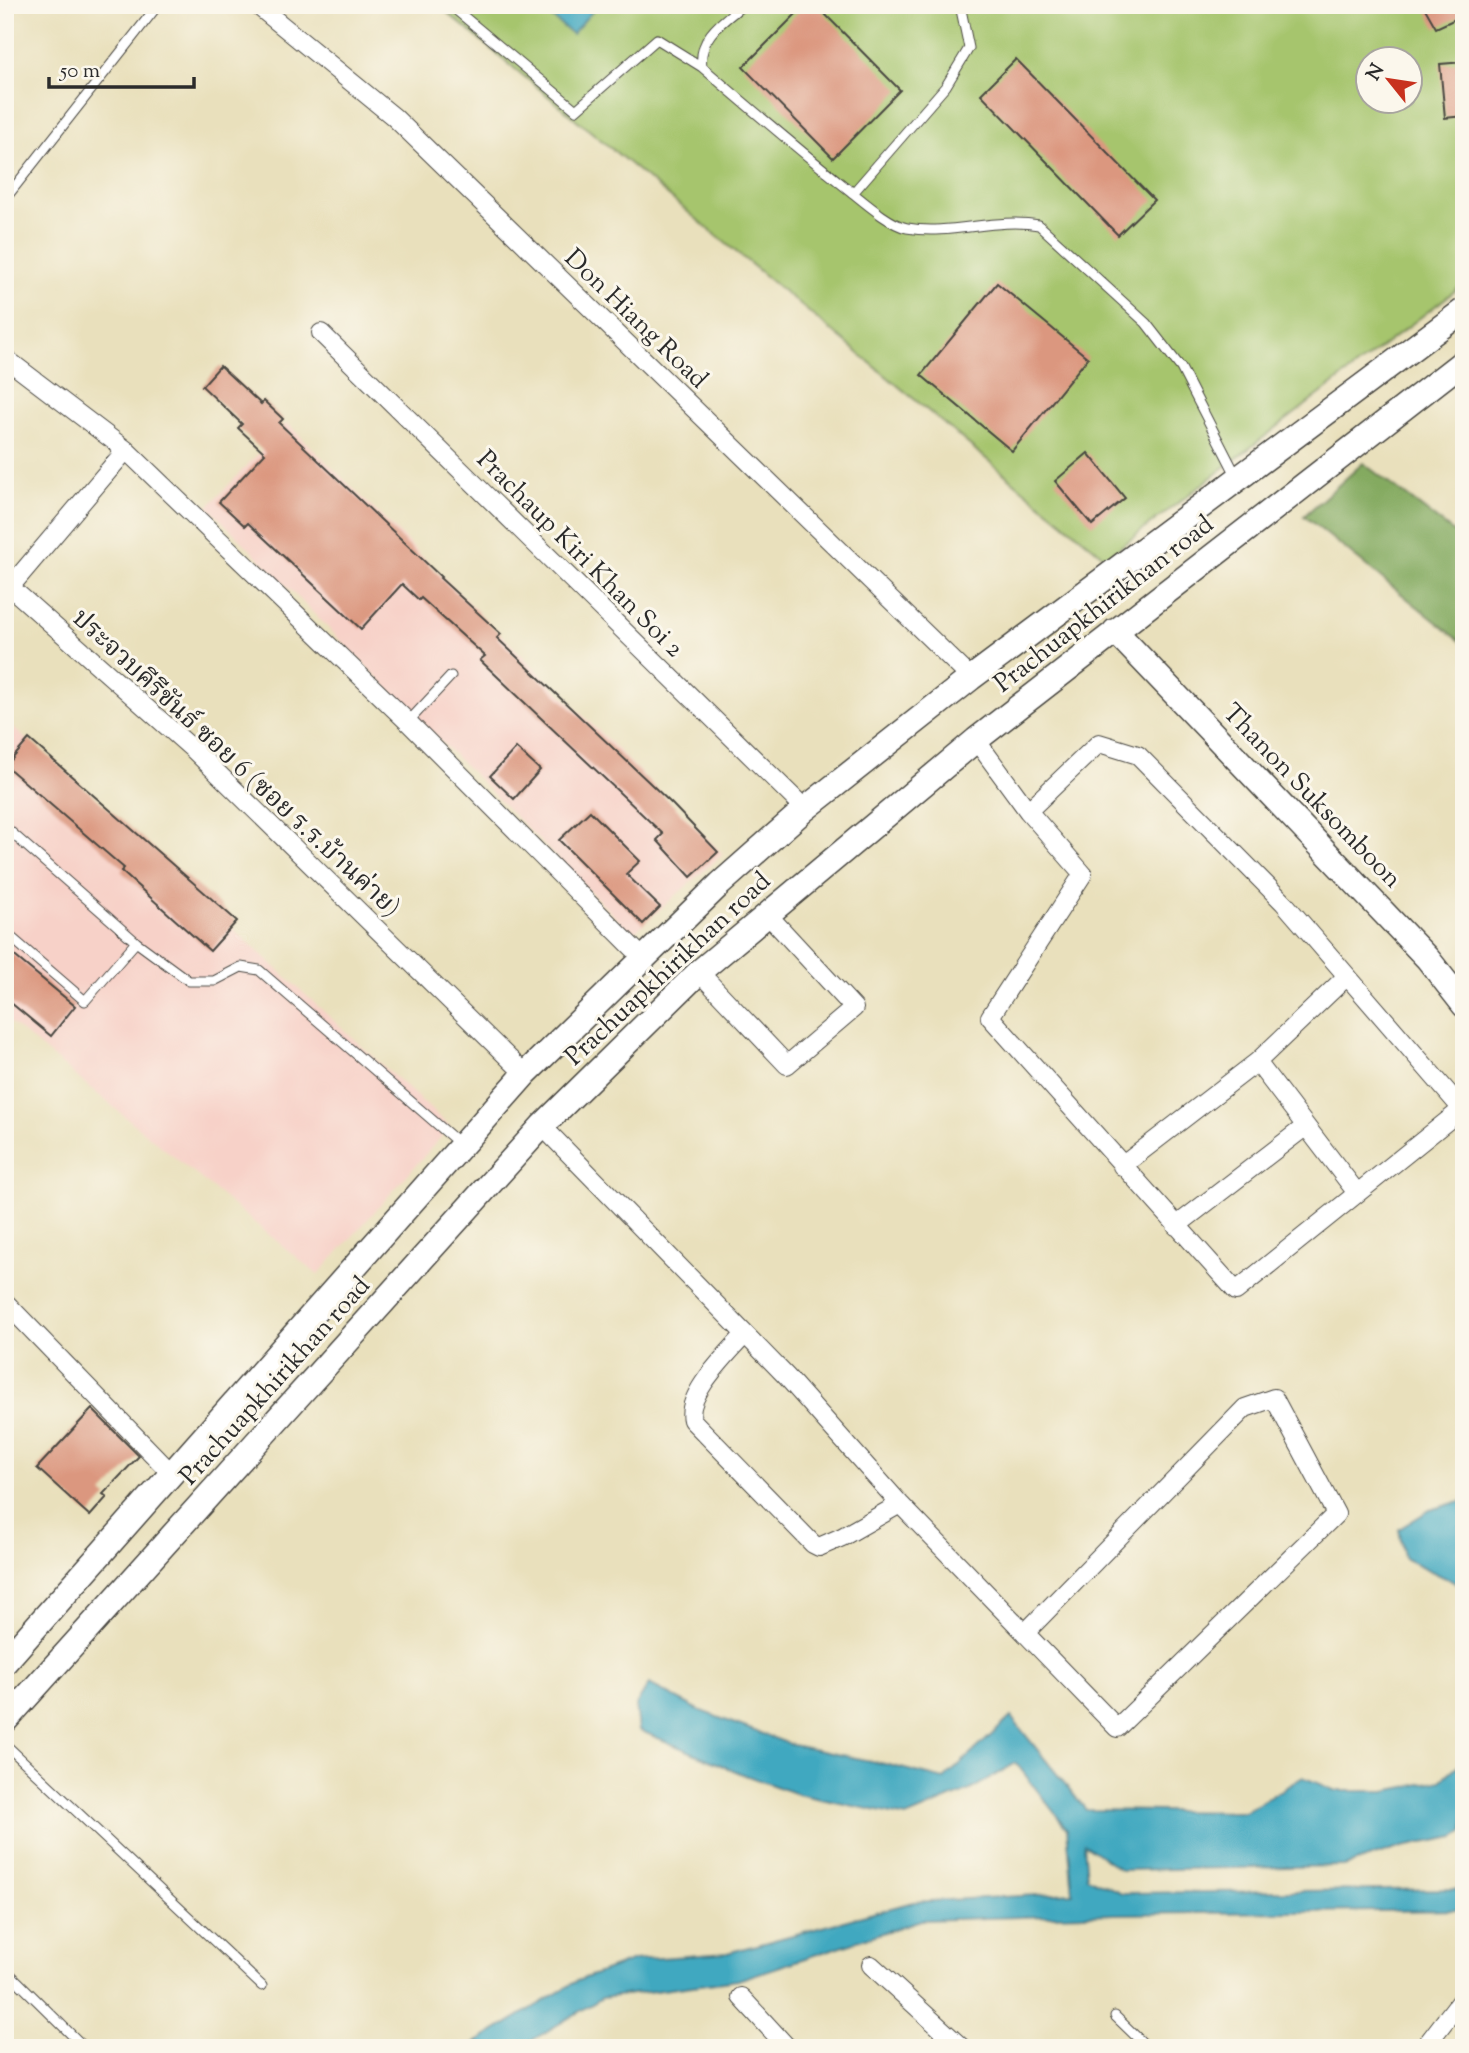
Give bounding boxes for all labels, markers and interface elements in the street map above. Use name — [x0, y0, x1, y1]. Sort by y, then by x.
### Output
scale bar — [49, 46, 194, 90]
north arrow — [1354, 46, 1424, 116]
text: 50 m — [59, 57, 100, 87]
text: N — [1361, 59, 1392, 86]
street label: Don Hiang Road — [555, 241, 716, 398]
street label: Prachaup Kiri Khan Soi 2 — [467, 443, 691, 667]
street label: Prachuapkhirikhan road — [987, 507, 1222, 703]
street label: ประจวบคีรีขันธ์ ซอย 6 (ซอย ร.ร.บ้านค่าย) — [63, 601, 408, 927]
street label: Thanon Suksomboon — [1213, 696, 1409, 897]
street label: Prachuapkhirikhan road — [557, 864, 780, 1075]
street label: Prachuapkhirikhan road — [172, 1269, 380, 1494]

